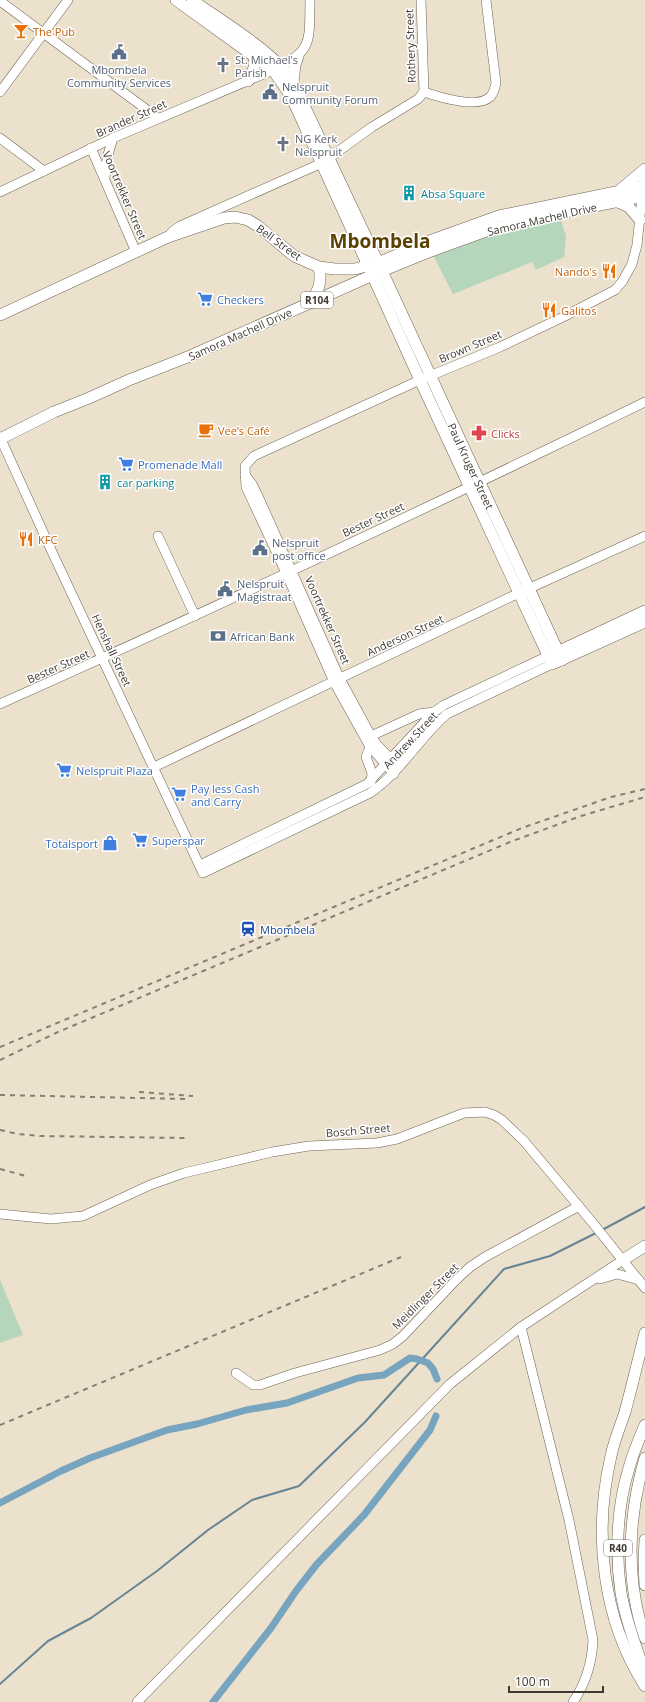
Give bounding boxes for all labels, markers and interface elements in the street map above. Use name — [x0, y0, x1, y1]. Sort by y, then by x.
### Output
street label: Rothery Street — [401, 9, 419, 83]
bar icon: The Pub — [12, 22, 30, 40]
place label: The Pub — [33, 24, 75, 39]
public building icon: Mbombela Community Services — [110, 43, 128, 61]
place label: St. Michael's Parish — [235, 52, 298, 80]
church icon: St. Michael's Parish — [214, 56, 232, 74]
place label: Mbombela Community Services — [67, 62, 171, 90]
place label: Nelspruit Community Forum — [282, 79, 378, 107]
public building icon: Nelspruit Community Forum — [261, 83, 279, 101]
street label: Brander Street — [93, 96, 169, 140]
place label: NG Kerk Nelspruit — [295, 131, 342, 159]
church icon: NG Kerk Nelspruit — [274, 135, 292, 153]
street label: Voortrekker Street — [100, 148, 150, 242]
building icon: Absa Square — [400, 184, 418, 202]
place label: Absa Square — [421, 186, 485, 201]
street label: Samora Machell Drive — [486, 199, 598, 239]
street label: Bell Street — [253, 221, 305, 264]
district label: Mbombela — [330, 228, 430, 254]
restaurant icon: Nando's — [600, 262, 618, 280]
place label: Nando's — [555, 264, 597, 279]
supermarket icon: Checkers — [196, 290, 214, 308]
place label: Checkers — [217, 292, 264, 307]
road number: R104 — [301, 292, 333, 308]
restaurant icon: Galitos — [540, 301, 558, 319]
place label: Galitos — [561, 303, 596, 318]
street label: Samora Machell Drive — [186, 304, 294, 364]
street label: Brown Street — [436, 326, 504, 366]
cafe icon: Vee’s Café — [197, 421, 215, 439]
street label: Paul Kruger Street — [444, 421, 498, 512]
place label: Vee’s Café — [218, 423, 270, 438]
pharmacy icon: Clicks — [470, 424, 488, 442]
place label: Clicks — [491, 426, 520, 441]
supermarket icon: Promenade Mall — [117, 455, 135, 473]
place label: Promenade Mall — [138, 457, 222, 472]
building icon: car parking — [96, 473, 114, 491]
place label: car parking — [117, 475, 174, 490]
street label: Bester Street — [340, 498, 406, 540]
restaurant icon: KFC — [17, 530, 35, 548]
place label: KFC — [38, 532, 57, 547]
place label: Nelspruit post office — [272, 535, 326, 563]
public building icon: Nelspruit post office — [251, 539, 269, 557]
street label: Voortrekker Street — [302, 574, 354, 666]
place label: Nelspruit Magistraat — [237, 576, 292, 604]
public building icon: Nelspruit Magistraat — [216, 580, 234, 598]
street label: Henshall Street — [89, 611, 135, 689]
street label: Anderson Street — [364, 611, 446, 659]
bank icon: African Bank — [209, 627, 227, 645]
place label: African Bank — [230, 629, 295, 644]
street label: Bester Street — [24, 646, 92, 686]
street label: Andrew Street — [380, 708, 440, 772]
supermarket icon: Nelspruit Plaza — [55, 761, 73, 779]
place label: Nelspruit Plaza — [76, 763, 153, 778]
place label: Pay less Cash and Carry — [191, 781, 259, 809]
supermarket icon: Pay less Cash and Carry — [170, 785, 188, 803]
supermarket icon: Superspar — [131, 831, 149, 849]
place label: Superspar — [152, 833, 205, 848]
shop icon: Totalsport — [101, 834, 119, 852]
place label: Totalsport — [46, 836, 98, 851]
station icon: Mbombela — [239, 920, 257, 938]
place label: Mbombela — [260, 922, 315, 937]
street label: Bosch Street — [325, 1120, 391, 1140]
street label: Meidlinger Street — [389, 1259, 462, 1332]
road number: R40 — [604, 1540, 632, 1556]
scale bar — [509, 1668, 603, 1694]
text: 100 m — [515, 1673, 550, 1690]

